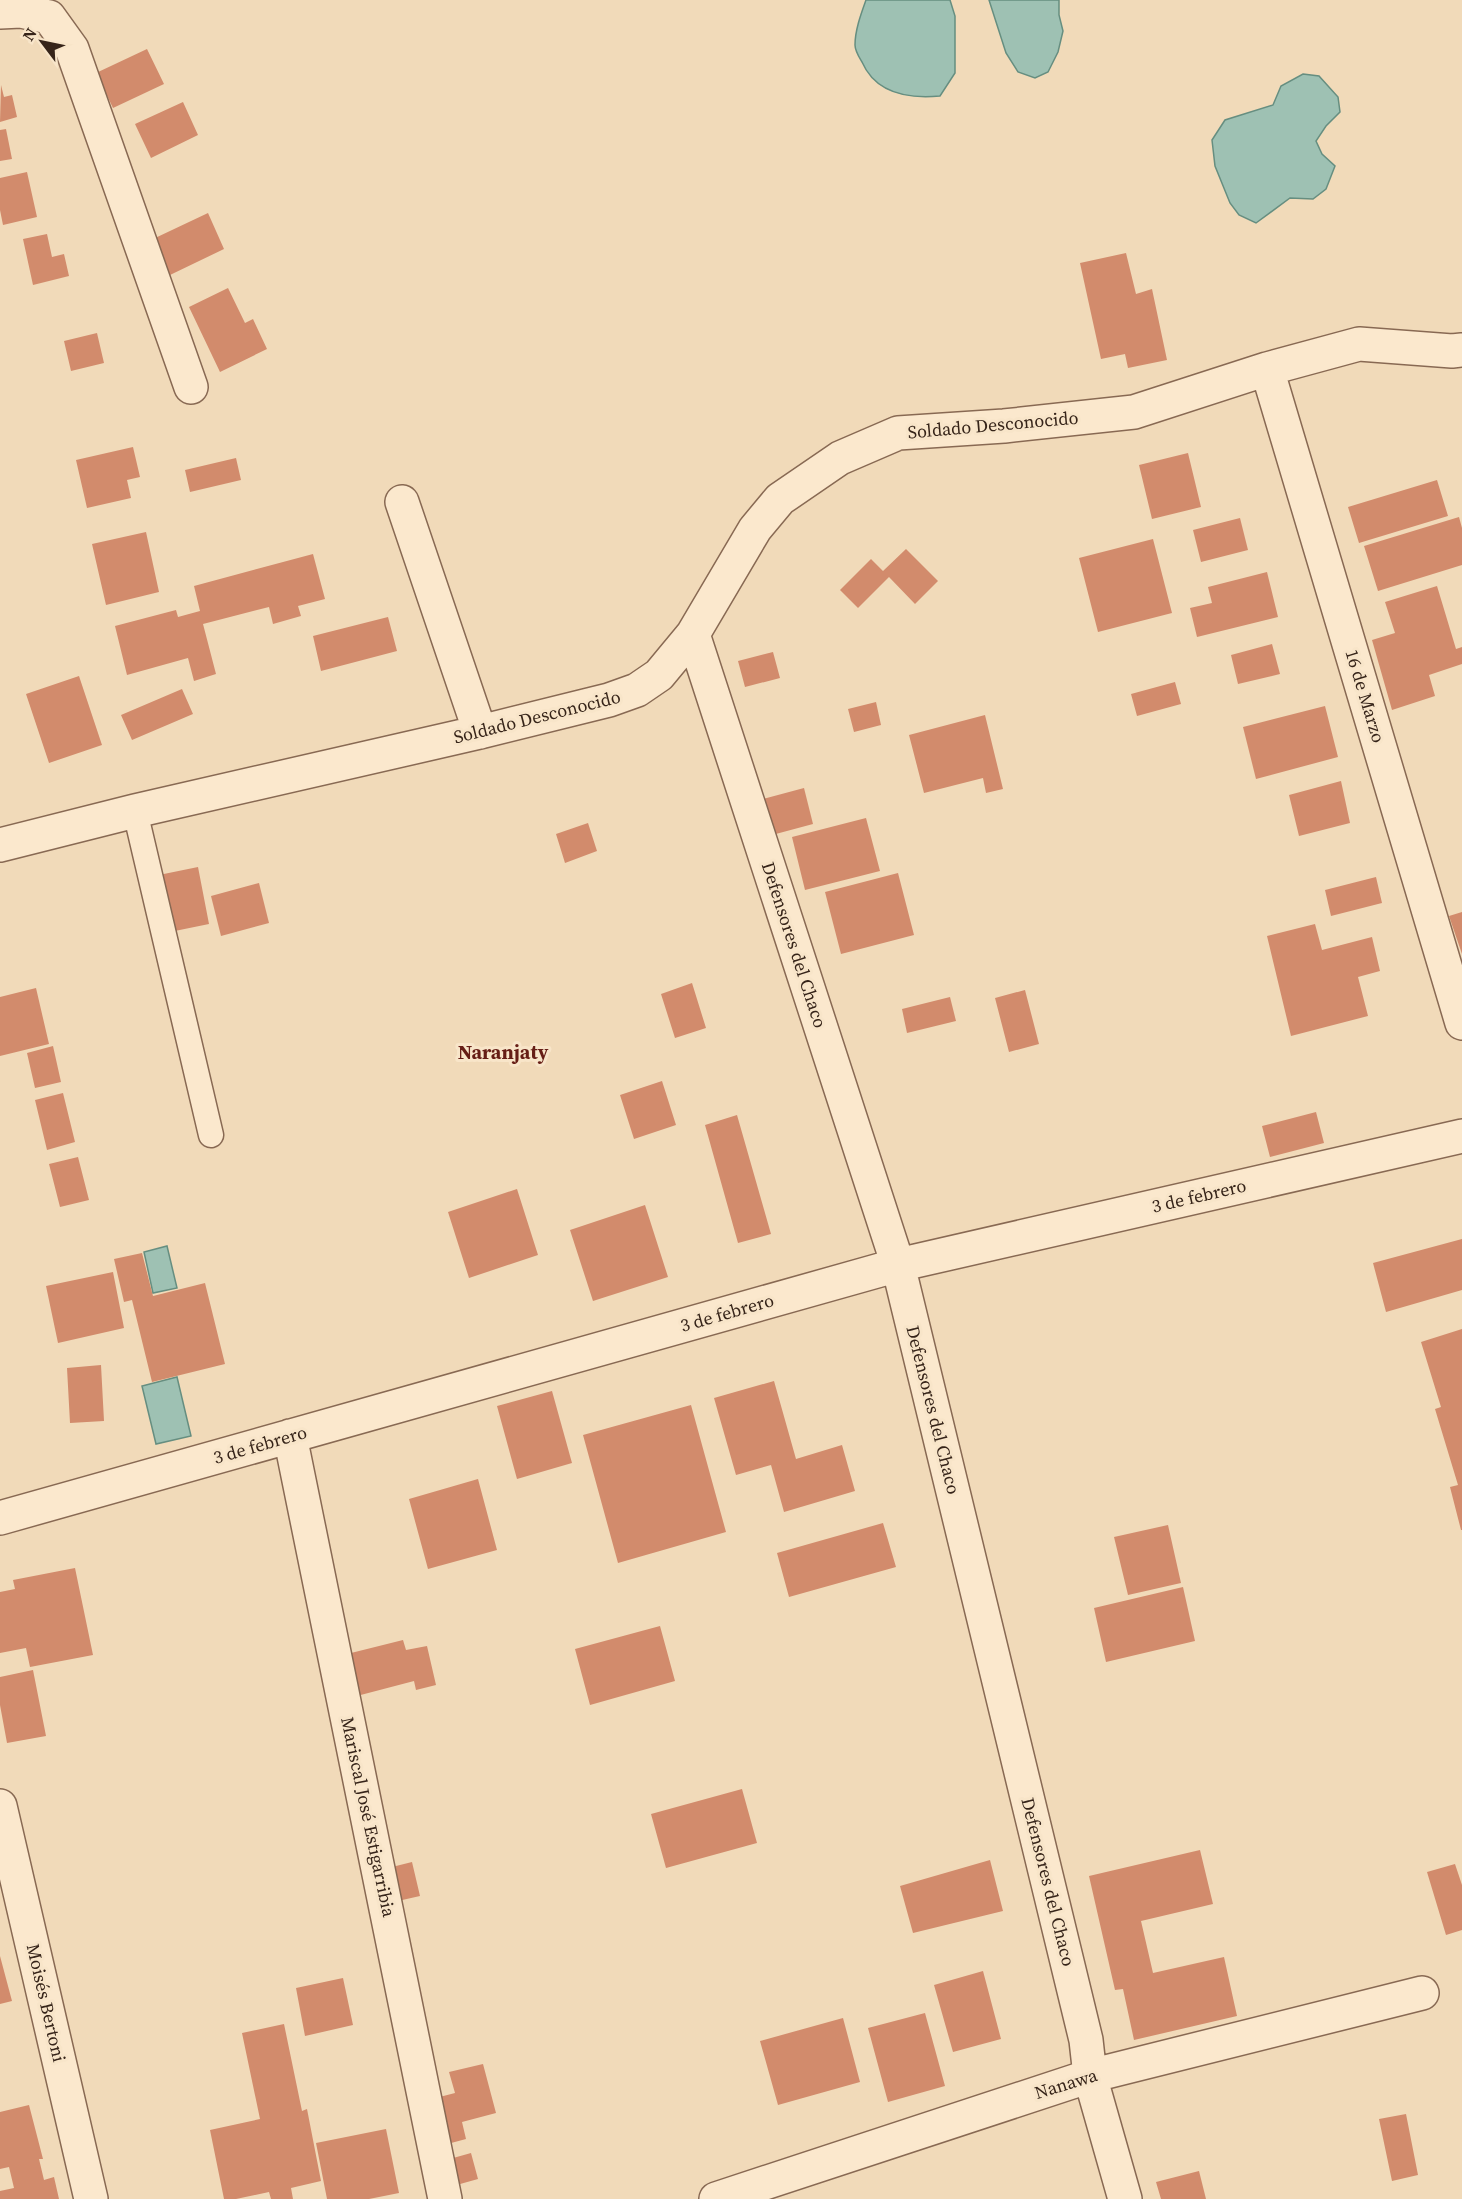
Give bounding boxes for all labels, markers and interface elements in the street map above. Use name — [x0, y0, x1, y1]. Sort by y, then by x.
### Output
north arrow — [12, 12, 72, 72]
text: N — [17, 23, 42, 45]
street label: Soldado Desconocido — [907, 405, 1079, 444]
street label: 16 de Marzo — [1339, 646, 1392, 746]
street label: Soldado Desconocido — [451, 684, 623, 749]
street label: Defensores del Chaco — [756, 859, 833, 1031]
district label: Naranjaty — [458, 1038, 549, 1066]
street label: 3 de febrero — [1149, 1172, 1249, 1219]
street label: 3 de febrero — [677, 1287, 777, 1338]
street label: Defensores del Chaco — [900, 1323, 967, 1497]
street label: 3 de febrero — [210, 1419, 310, 1470]
street label: Mariscal José Estigarribia — [335, 1714, 402, 1920]
street label: Defensores del Chaco — [1015, 1795, 1082, 1969]
street label: Moisés Bertoni — [21, 1941, 72, 2064]
street label: Nanawa — [1031, 2062, 1101, 2105]

